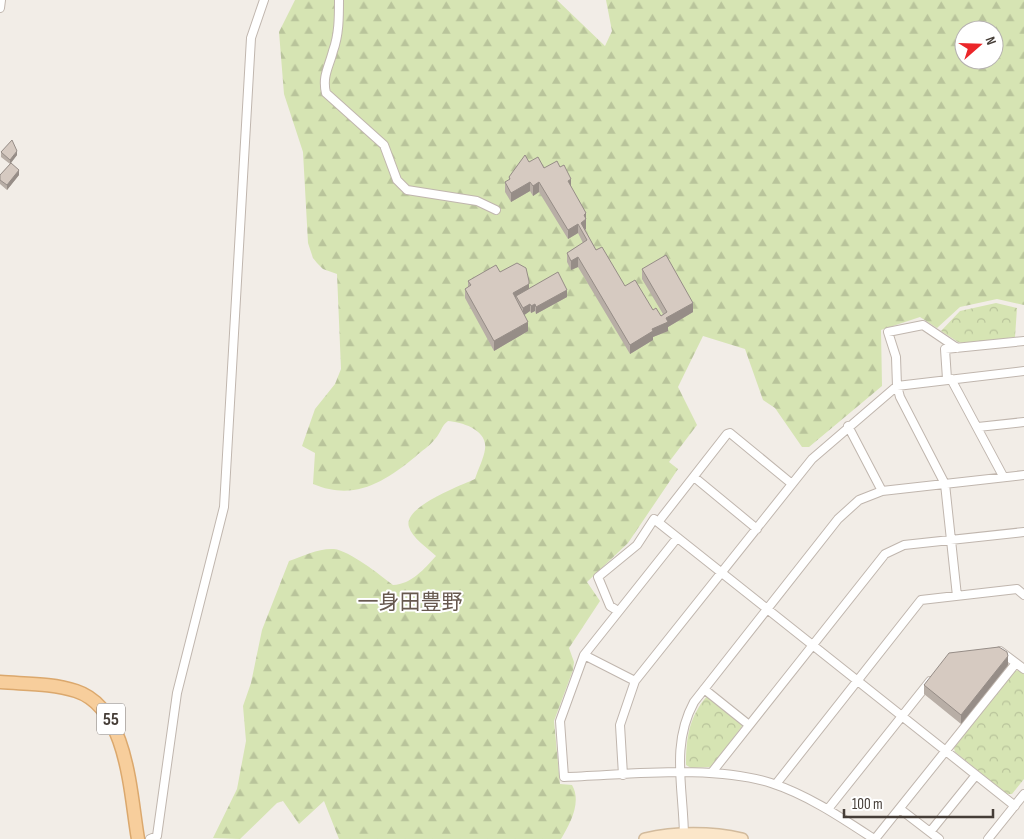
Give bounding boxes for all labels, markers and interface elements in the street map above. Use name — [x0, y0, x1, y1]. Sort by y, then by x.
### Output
north arrow — [954, 20, 1004, 70]
text: N — [981, 34, 1000, 47]
district label: 一身田豊野 — [358, 590, 463, 615]
road number: 55 — [97, 704, 125, 734]
scale bar — [844, 786, 993, 818]
text: 100 m — [852, 795, 883, 814]

